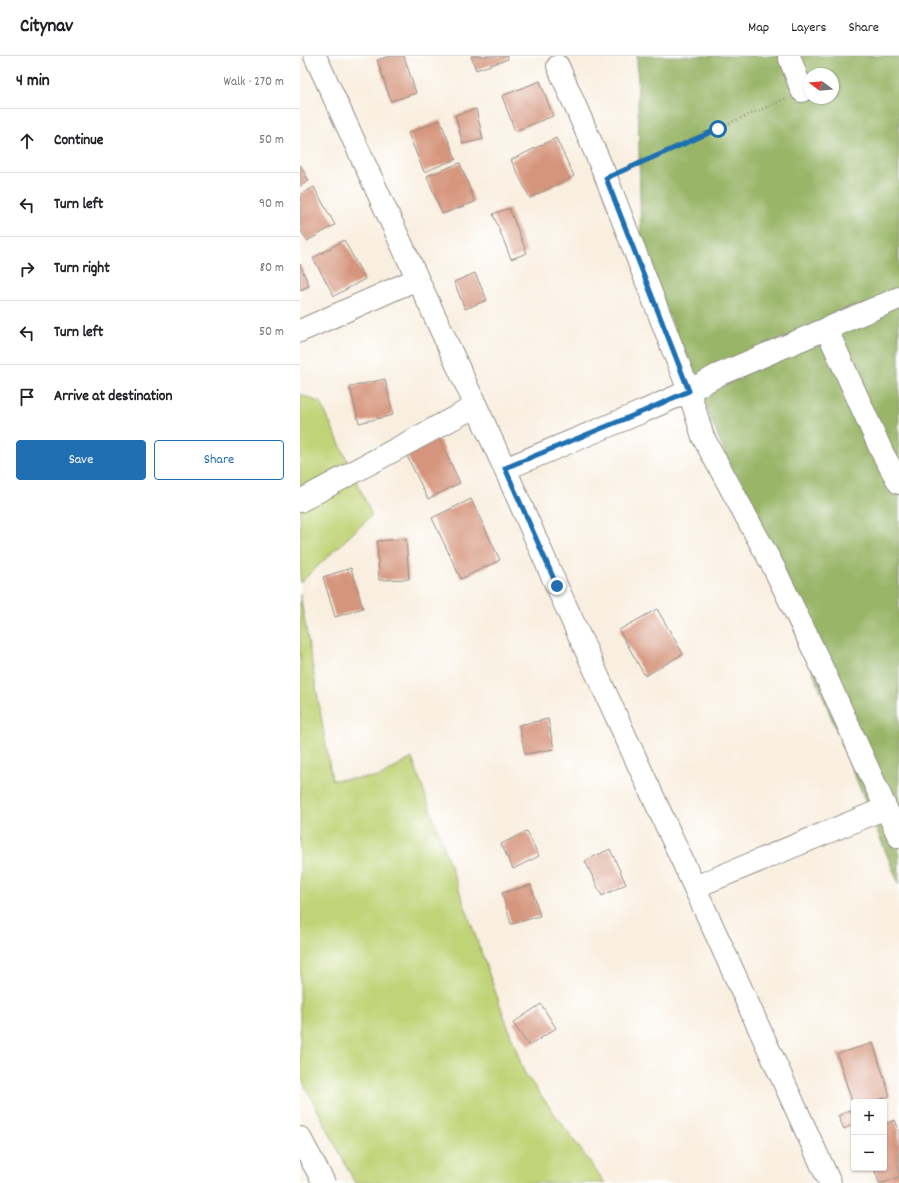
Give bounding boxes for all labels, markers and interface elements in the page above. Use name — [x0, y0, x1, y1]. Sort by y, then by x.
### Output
text: Citynav — [20, 14, 73, 41]
text: Map — [748, 18, 769, 38]
text: Layers — [791, 18, 826, 38]
text: Share — [848, 18, 879, 38]
north arrow — [803, 68, 839, 104]
text: 4 min — [16, 70, 50, 94]
text: Walk · 270 m — [223, 73, 284, 92]
route start — [709, 120, 727, 138]
icon: ahead — [16, 130, 38, 152]
text: Continue — [54, 130, 103, 152]
text: 50 m — [259, 131, 284, 150]
icon: left — [16, 194, 38, 216]
text: Turn left — [54, 194, 103, 216]
text: 90 m — [259, 195, 284, 214]
icon: right — [16, 258, 38, 280]
text: Turn right — [54, 258, 110, 280]
text: 80 m — [260, 259, 284, 278]
icon: left — [16, 322, 38, 344]
text: Turn left — [54, 322, 103, 344]
text: 50 m — [259, 323, 284, 342]
icon: arrive — [16, 386, 38, 408]
text: Arrive at destination — [54, 386, 172, 408]
button: Save — [16, 440, 146, 480]
button: Share — [154, 440, 284, 480]
route end — [548, 577, 566, 595]
map controls — [851, 1099, 887, 1171]
button: + — [851, 1099, 887, 1135]
button: − — [851, 1135, 887, 1171]

